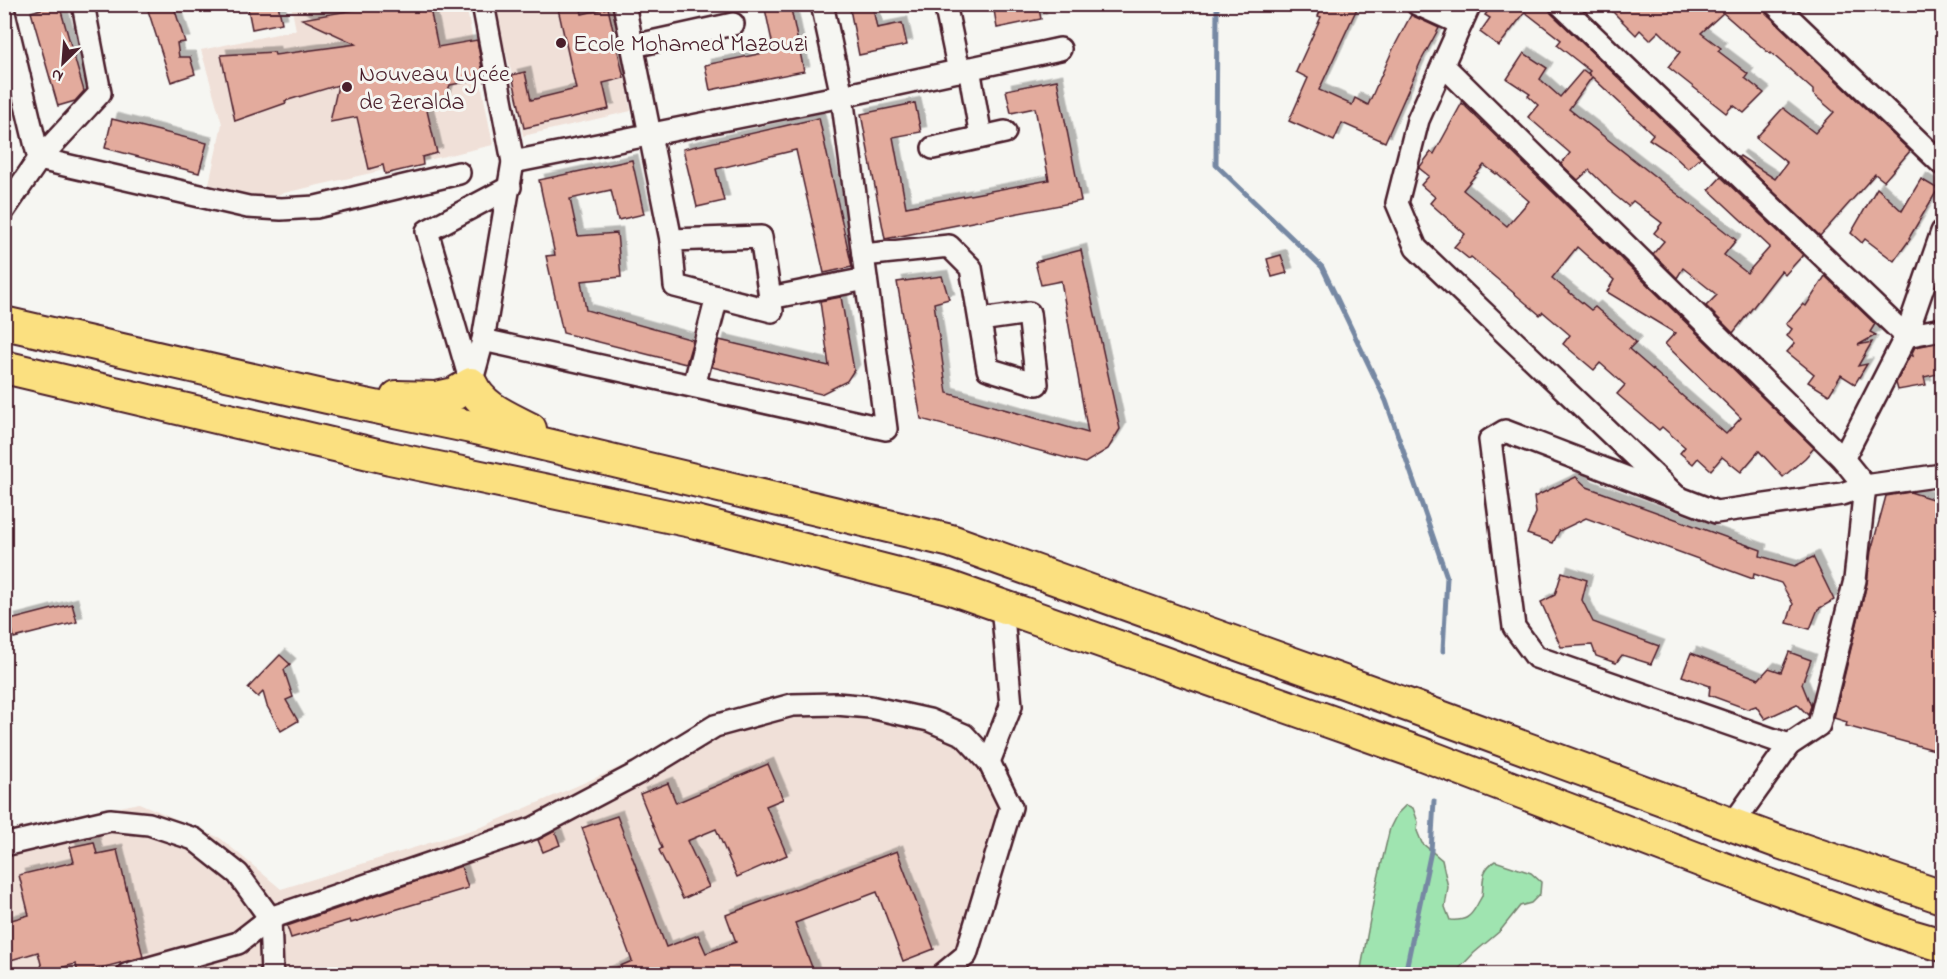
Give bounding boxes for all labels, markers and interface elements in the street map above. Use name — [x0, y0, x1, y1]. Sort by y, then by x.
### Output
place label: Ecole Mohamed Mazouzi — [573, 28, 808, 63]
north arrow — [33, 33, 93, 93]
marker: Ecole Mohamed Mazouzi — [554, 36, 568, 50]
place label: Nouveau Lycée de Zeralda — [359, 58, 510, 121]
text: N — [47, 62, 67, 88]
marker: Nouveau Lycée de Zeralda — [340, 80, 354, 94]

